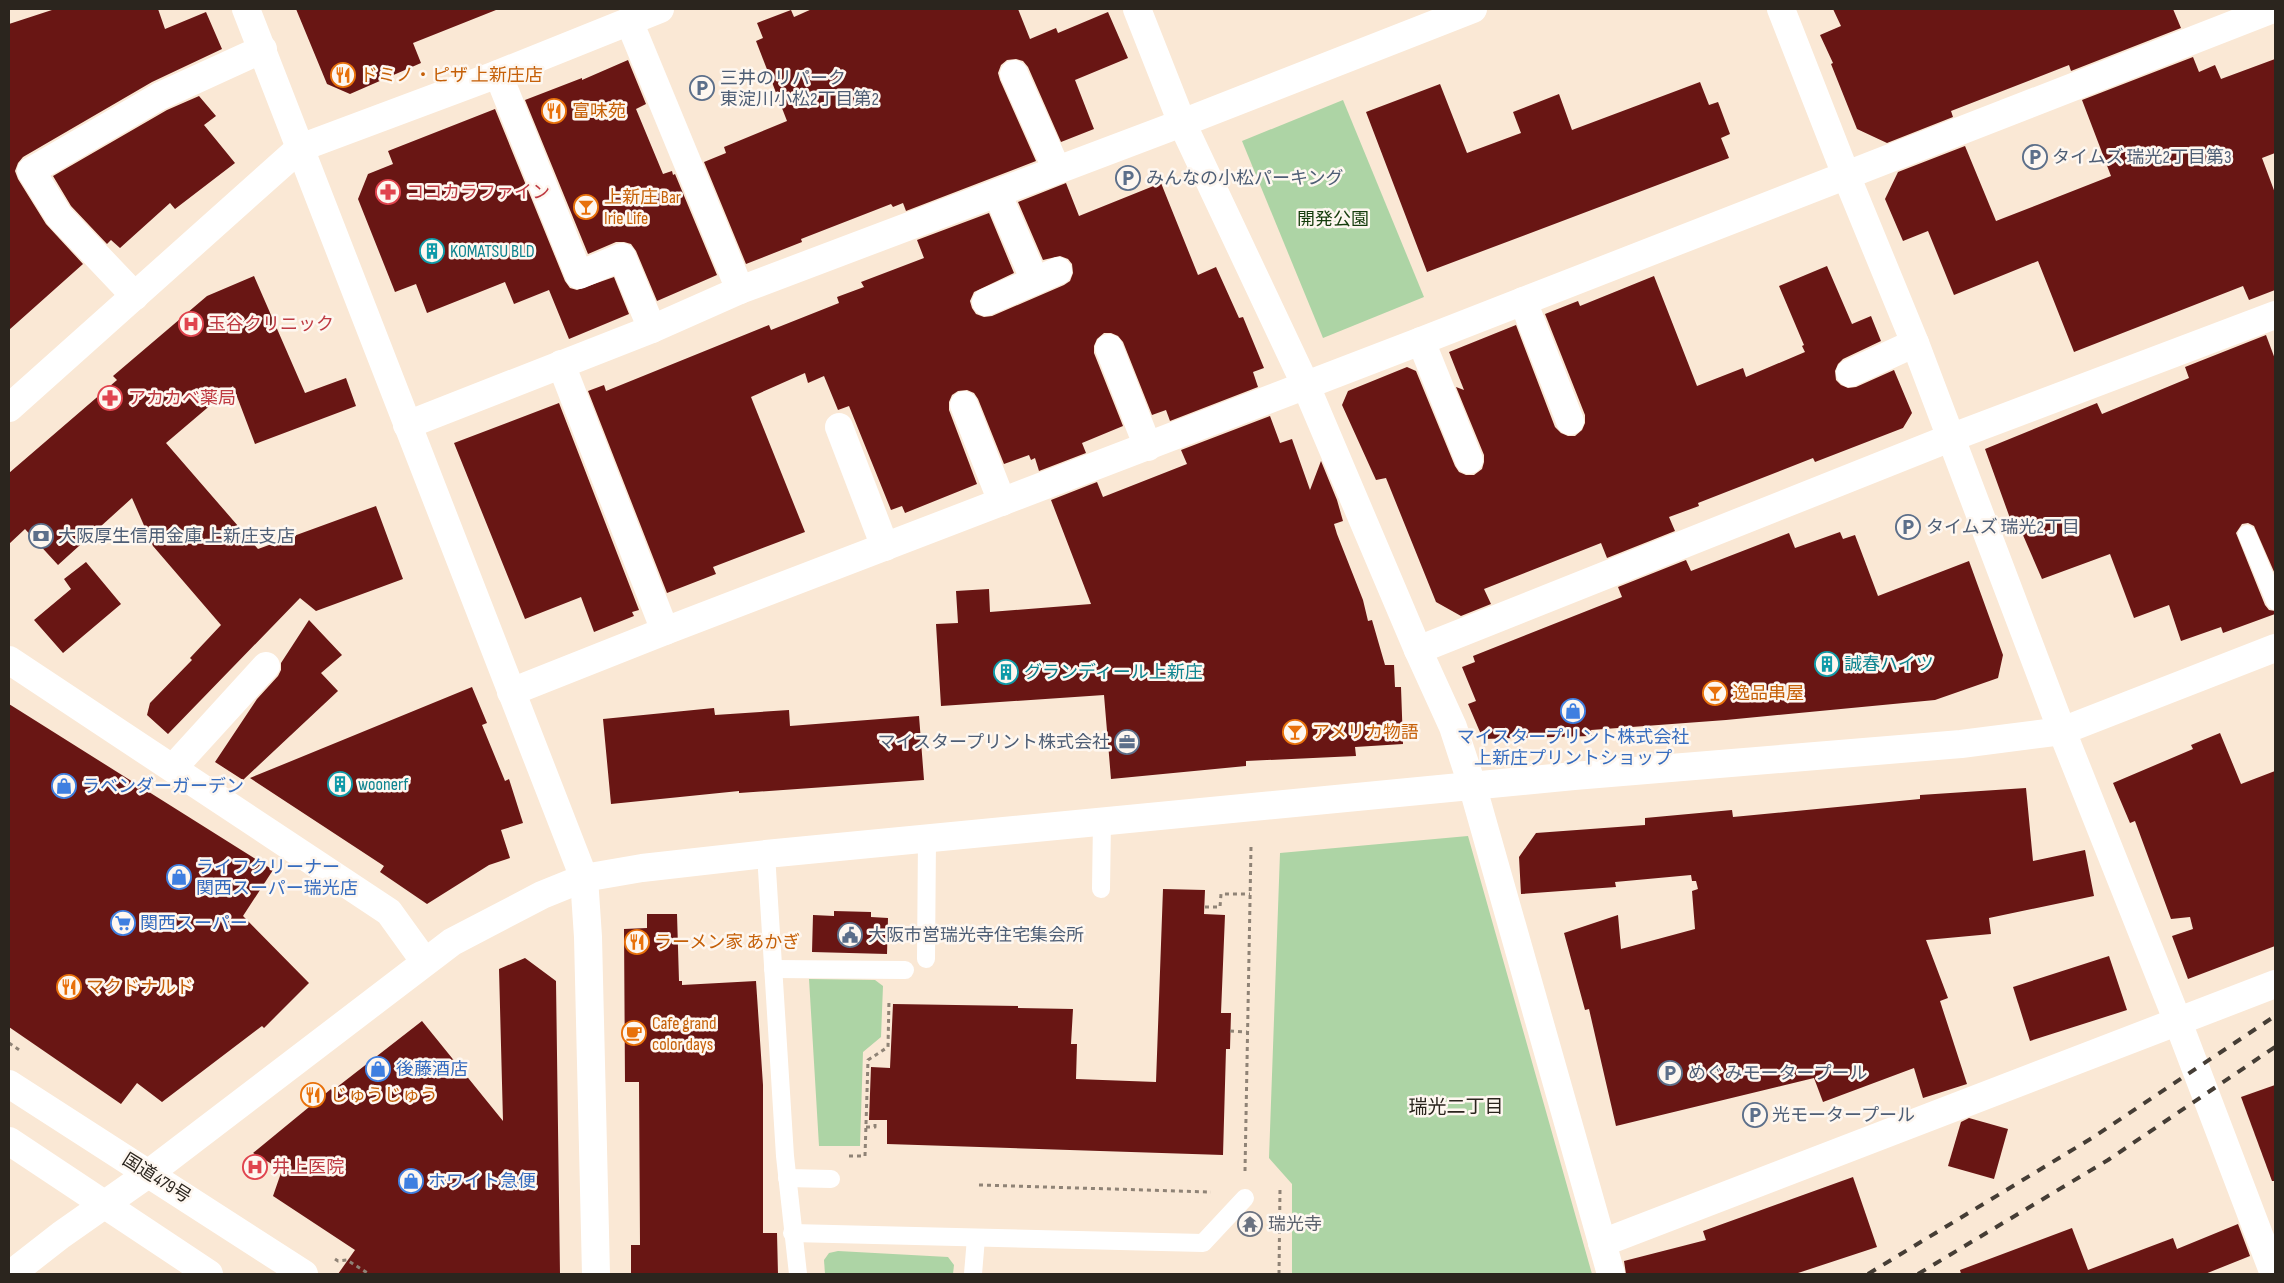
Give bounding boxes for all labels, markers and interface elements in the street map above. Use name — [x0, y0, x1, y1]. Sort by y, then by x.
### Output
restaurant icon: ドミノ・ピザ 上新庄店 — [330, 62, 356, 88]
place label: ドミノ・ピザ 上新庄店 — [360, 65, 543, 86]
place label: 三井のリパーク 東淀川小松2丁目第2 — [720, 68, 879, 110]
parking icon: 三井のリパーク 東淀川小松2丁目第2 — [689, 75, 715, 101]
restaurant icon: 富味苑 — [541, 98, 567, 124]
place label: 富味苑 — [572, 101, 626, 122]
parking icon: タイムズ 瑞光2丁目第3 — [2022, 144, 2048, 170]
place label: タイムズ 瑞光2丁目第3 — [2052, 147, 2231, 168]
parking icon: みんなの小松パーキング — [1115, 165, 1141, 191]
place label: みんなの小松パーキング — [1146, 168, 1343, 189]
pharmacy icon: ココカラファイン — [375, 179, 401, 205]
place label: ココカラファイン — [406, 182, 550, 203]
place label: 上新庄 Bar Irie Life — [604, 187, 681, 229]
bar icon: 上新庄 Bar Irie Life — [573, 194, 599, 220]
park label: 開発公園 — [1297, 209, 1369, 230]
building icon: KOMATSU BLD — [419, 238, 445, 264]
place label: KOMATSU BLD — [450, 241, 535, 262]
hospital icon: 玉谷クリニック — [178, 311, 204, 337]
place label: 玉谷クリニック — [208, 314, 334, 335]
pharmacy icon: アカカベ薬局 — [97, 385, 123, 411]
place label: アカカベ薬局 — [128, 388, 236, 409]
parking icon: タイムズ 瑞光2丁目 — [1895, 514, 1921, 540]
place label: タイムズ 瑞光2丁目 — [1926, 517, 2080, 538]
bank icon: 大阪厚生信用金庫 上新庄支店 — [28, 523, 54, 549]
place label: 大阪厚生信用金庫 上新庄支店 — [58, 526, 295, 547]
building icon: 誠春ハイツ — [1814, 651, 1840, 677]
place label: 誠春ハイツ — [1844, 654, 1934, 675]
building icon: グランディール上新庄 — [993, 659, 1019, 685]
place label: グランディール上新庄 — [1024, 662, 1203, 683]
bar icon: 逸品串屋 — [1702, 680, 1728, 706]
place label: 逸品串屋 — [1732, 683, 1804, 704]
shop icon: マイスタープリント株式会社 上新庄プリントショップ — [1560, 698, 1586, 724]
bar icon: アメリカ物語 — [1282, 719, 1308, 745]
place label: アメリカ物語 — [1312, 722, 1419, 743]
place label: マイスタープリント株式会社 上新庄プリントショップ — [1457, 727, 1689, 769]
office icon: マイスタープリント株式会社 — [1114, 729, 1140, 755]
place label: マイスタープリント株式会社 — [878, 732, 1110, 753]
building icon: woonerf — [327, 771, 353, 797]
shop icon: ラベンダーガーデン — [51, 773, 77, 799]
place label: woonerf — [358, 774, 409, 795]
place label: ラベンダーガーデン — [82, 776, 244, 797]
place label: ライフクリーナー 関西スーパー瑞光店 — [196, 857, 358, 899]
shop icon: ライフクリーナー 関西スーパー瑞光店 — [166, 864, 192, 890]
supermarket icon: 関西スーパー — [110, 910, 136, 936]
place label: 関西スーパー — [140, 913, 248, 934]
public building icon: 大阪市営瑞光寺住宅集会所 — [837, 922, 863, 948]
place label: 大阪市営瑞光寺住宅集会所 — [868, 925, 1084, 946]
restaurant icon: ラーメン家 あかぎ — [624, 929, 650, 955]
place label: ラーメン家 あかぎ — [654, 932, 800, 953]
restaurant icon: マクドナルド — [56, 974, 82, 1000]
place label: マクドナルド — [86, 977, 194, 998]
place label: Cafe grand color days — [652, 1013, 716, 1055]
cafe icon: Cafe grand color days — [621, 1020, 647, 1046]
shop icon: 後藤酒店 — [365, 1056, 391, 1082]
place label: 後藤酒店 — [396, 1059, 468, 1080]
parking icon: めぐみモータープール — [1657, 1060, 1683, 1086]
place label: めぐみモータープール — [1688, 1063, 1867, 1084]
restaurant icon: じゅうじゅう — [300, 1082, 326, 1108]
place label: じゅうじゅう — [330, 1085, 438, 1106]
district label: 瑞光二丁目 — [1408, 1096, 1504, 1119]
parking icon: 光モータープール — [1742, 1102, 1768, 1128]
place label: 光モータープール — [1772, 1105, 1915, 1126]
street label: 国道479号 — [119, 1149, 195, 1208]
hospital icon: 井上医院 — [242, 1154, 268, 1180]
place label: 井上医院 — [272, 1157, 344, 1178]
shop icon: ホワイト急便 — [398, 1168, 424, 1194]
place label: ホワイト急便 — [428, 1171, 536, 1192]
temple icon: 瑞光寺 — [1237, 1211, 1263, 1237]
place label: 瑞光寺 — [1268, 1214, 1322, 1235]

